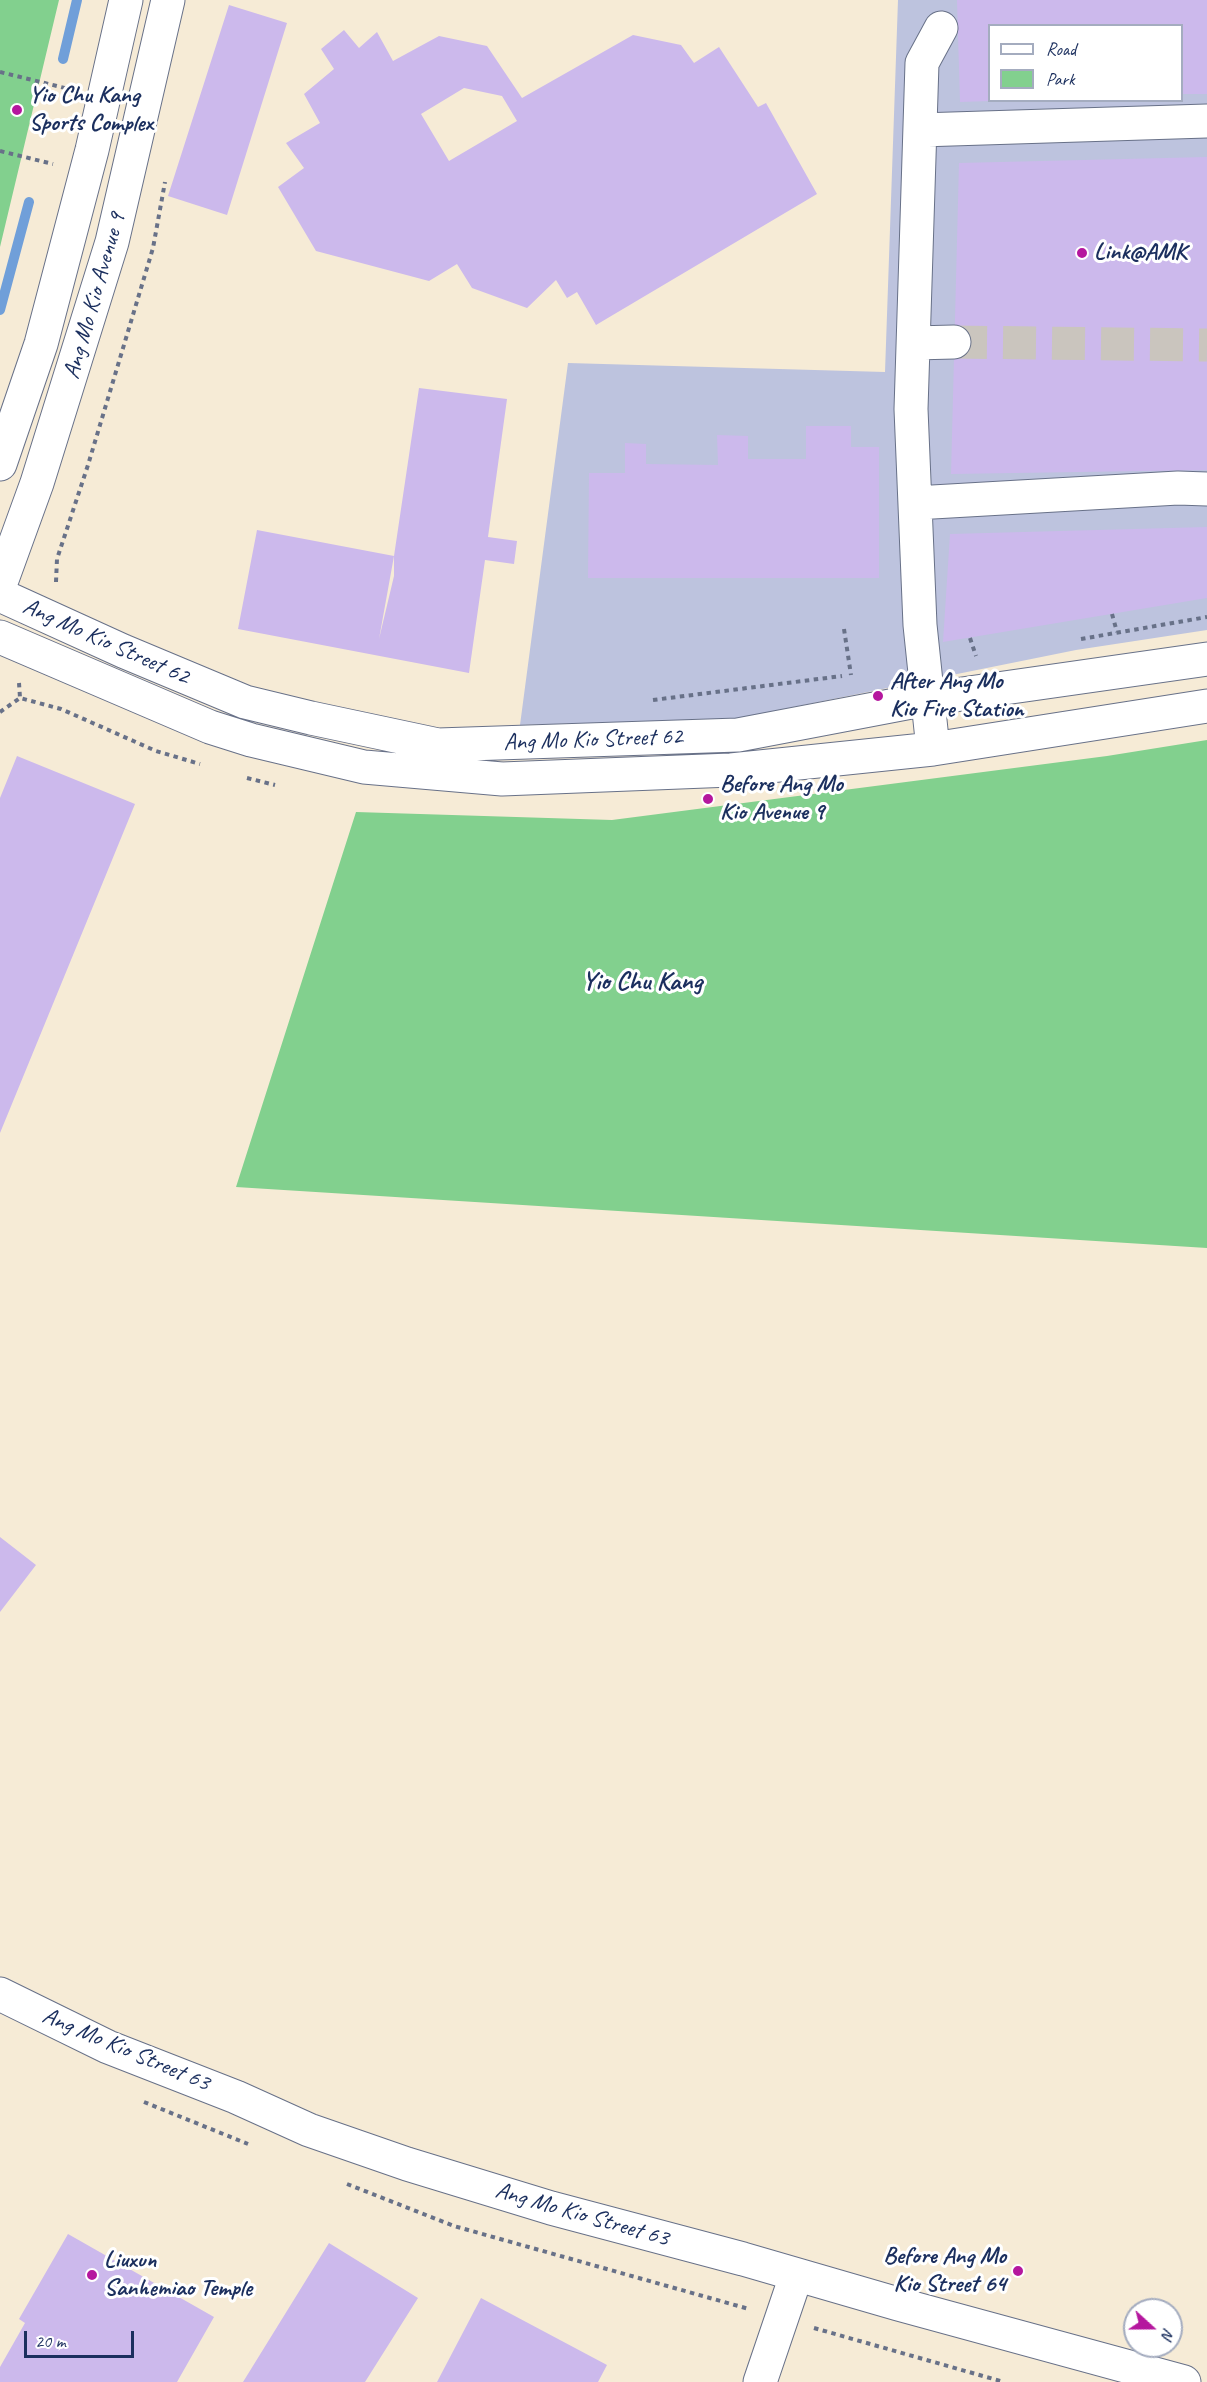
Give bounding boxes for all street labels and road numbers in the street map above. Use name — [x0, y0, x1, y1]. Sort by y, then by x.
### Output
street label: Ang Mo Kio Avenue 9 — [58, 210, 132, 382]
street label: Ang Mo Kio Street 62 — [18, 592, 194, 692]
street label: Ang Mo Kio Street 62 — [503, 722, 683, 758]
street label: Ang Mo Kio Street 63 — [38, 2002, 214, 2098]
street label: Ang Mo Kio Street 63 — [492, 2176, 672, 2254]

